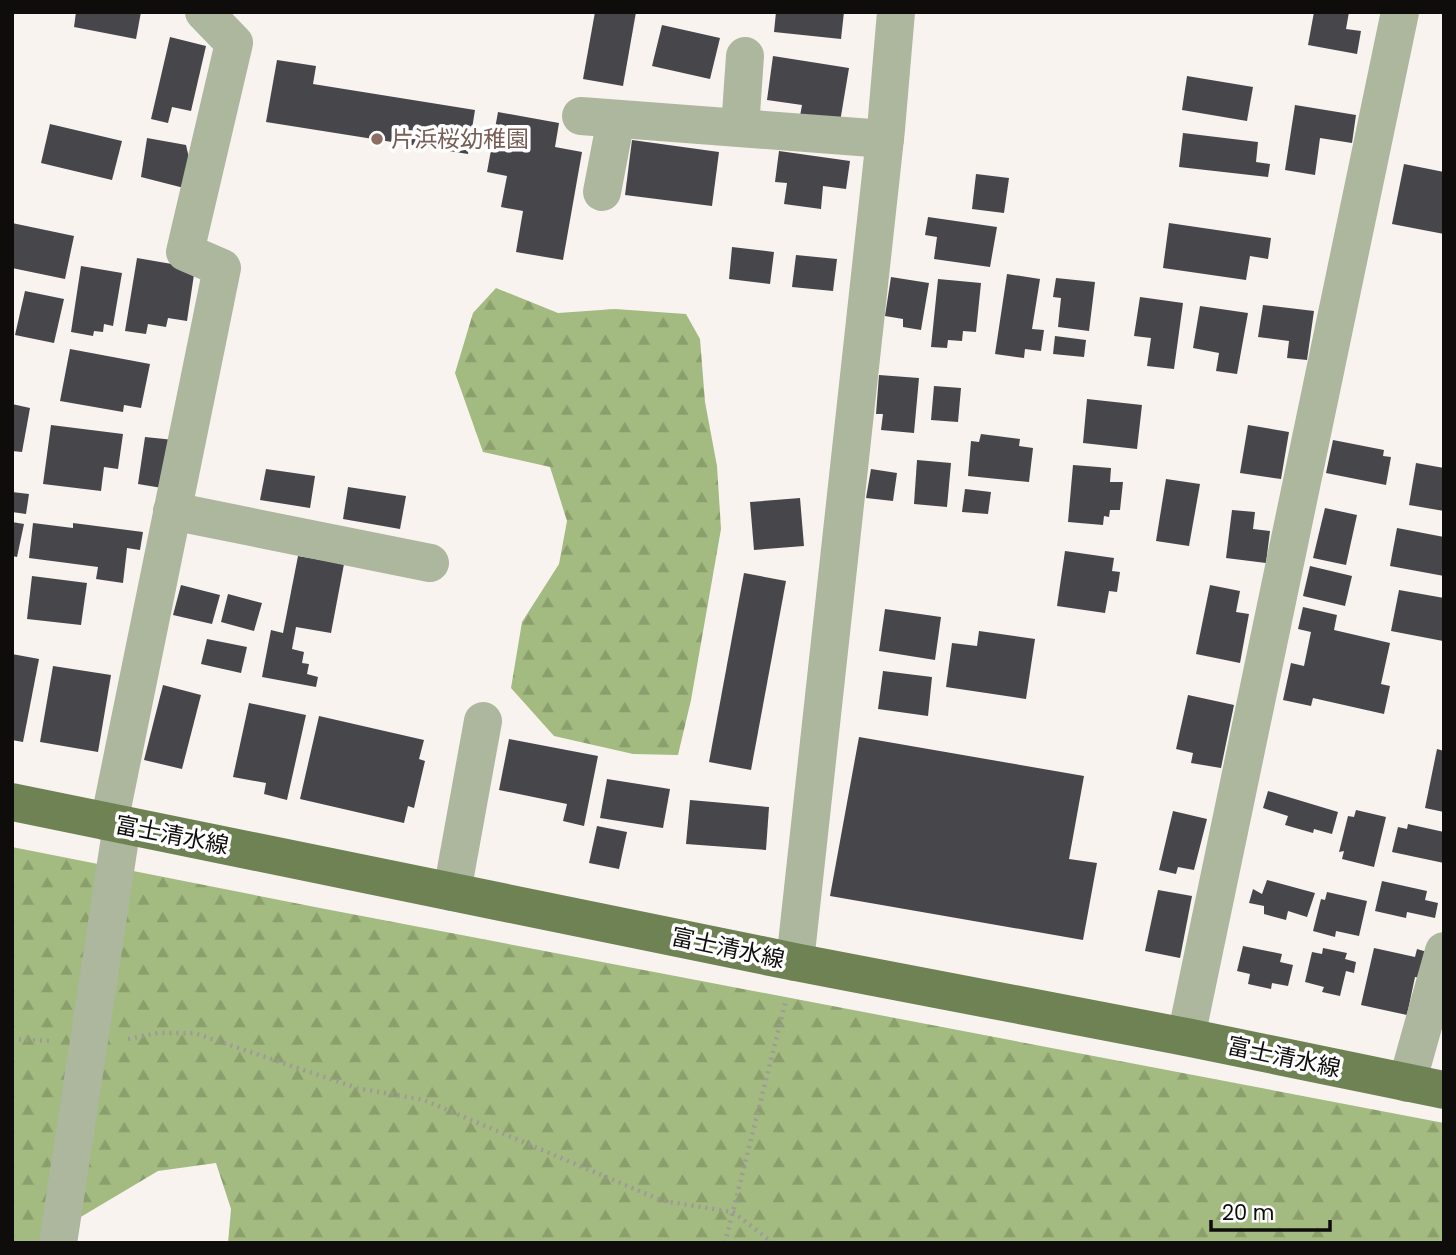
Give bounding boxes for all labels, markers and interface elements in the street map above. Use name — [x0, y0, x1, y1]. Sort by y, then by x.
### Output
place label: 片浜桜幼稚園 — [391, 123, 529, 155]
marker: 片浜桜幼稚園 — [369, 131, 385, 147]
street label: 富士清水線 — [113, 808, 231, 862]
street label: 富士清水線 — [668, 920, 788, 976]
street label: 富士清水線 — [1224, 1029, 1344, 1085]
scale bar — [1211, 1188, 1330, 1232]
text: 20 m — [1222, 1198, 1275, 1227]

